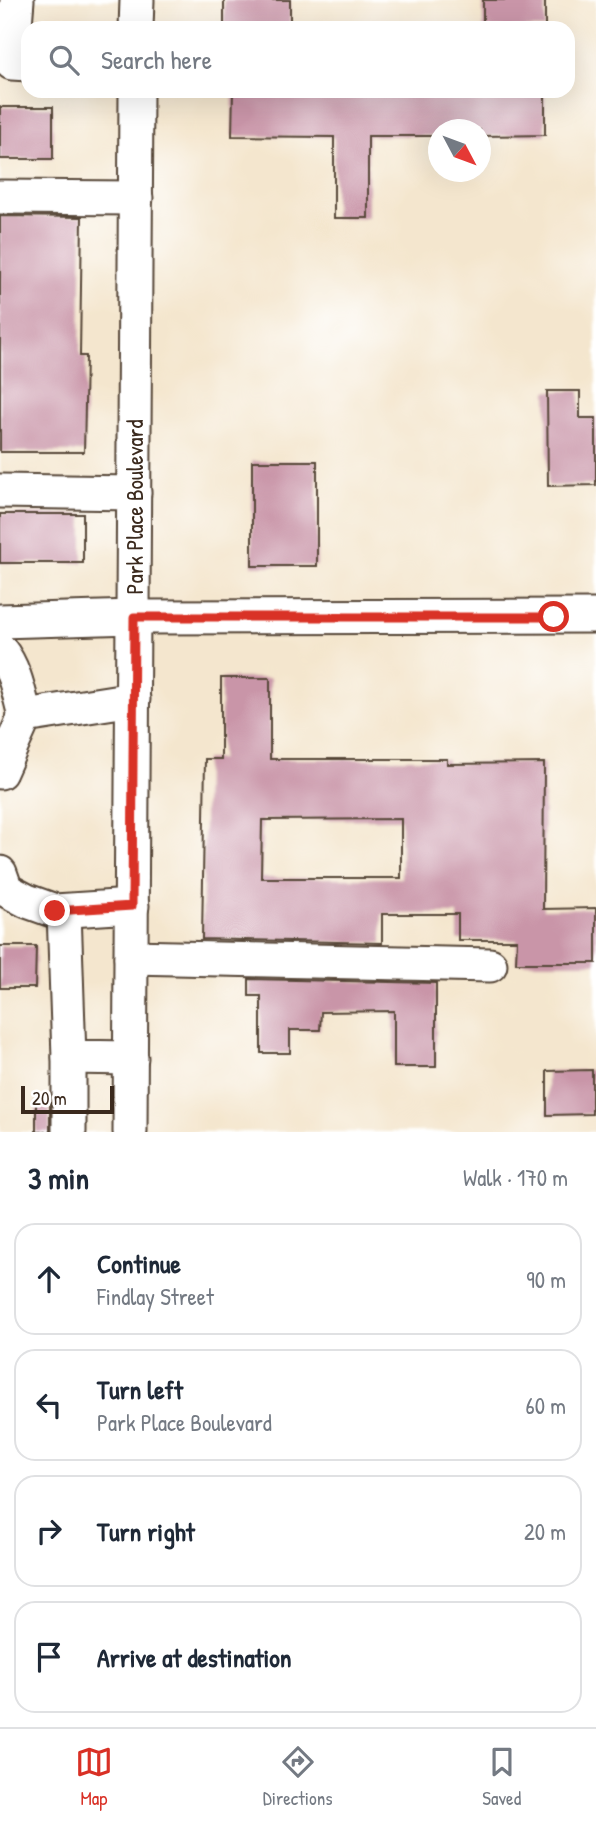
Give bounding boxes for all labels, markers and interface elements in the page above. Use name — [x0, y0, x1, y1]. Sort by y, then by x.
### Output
search box — [21, 21, 575, 98]
icon: search — [45, 41, 83, 79]
text: Search here — [101, 42, 212, 77]
north arrow — [428, 119, 491, 182]
street label: Park Place Boulevard — [119, 420, 150, 594]
route start — [538, 601, 569, 632]
route end — [39, 895, 70, 926]
scale bar — [21, 1083, 114, 1115]
text: 20 m — [32, 1085, 67, 1111]
text: 3 min — [28, 1158, 89, 1198]
text: Walk · 170 m — [463, 1162, 568, 1193]
text: Continue — [97, 1246, 181, 1281]
icon: ahead — [30, 1260, 68, 1298]
text: 90 m — [526, 1264, 566, 1295]
text: Findlay Street — [97, 1281, 214, 1312]
text: Turn left — [97, 1372, 183, 1407]
icon: left — [30, 1386, 68, 1424]
text: 60 m — [526, 1390, 566, 1421]
text: Park Place Boulevard — [97, 1407, 272, 1438]
icon: right — [30, 1512, 68, 1550]
text: Turn right — [97, 1514, 195, 1549]
text: 20 m — [524, 1516, 566, 1547]
icon: arrive — [30, 1638, 68, 1676]
text: Arrive at destination — [97, 1640, 292, 1675]
tab: Map — [75, 1743, 113, 1811]
tab: Directions — [263, 1743, 333, 1811]
tab: Saved — [482, 1743, 521, 1811]

